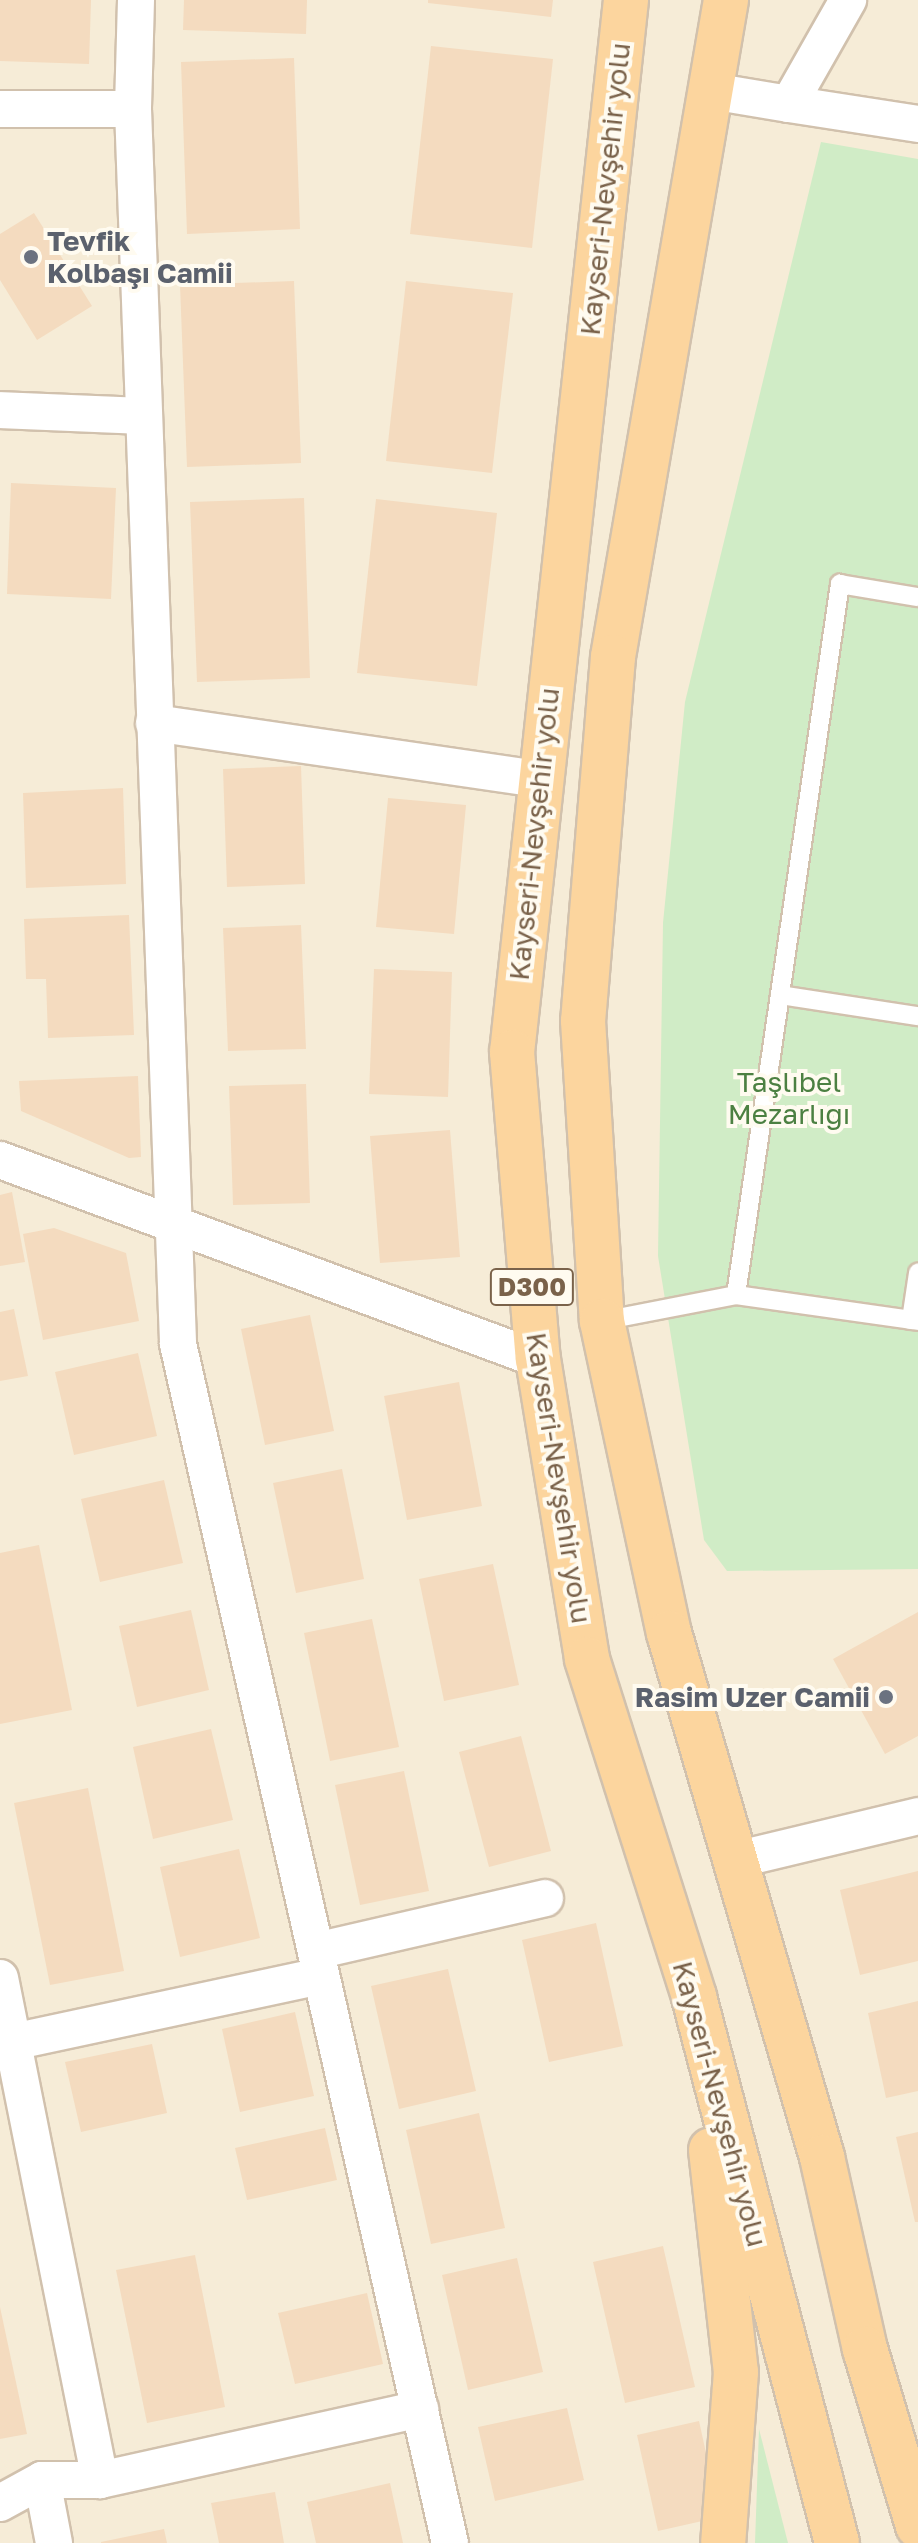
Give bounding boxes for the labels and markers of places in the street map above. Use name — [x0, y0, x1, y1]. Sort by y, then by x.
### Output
place label: Tevfik Kolbaşı Camii — [47, 224, 233, 290]
marker: Tevfik Kolbaşı Camii — [22, 248, 40, 266]
place label: Rasim Uzer Camii — [635, 1680, 870, 1714]
marker: Rasim Uzer Camii — [877, 1688, 895, 1706]

